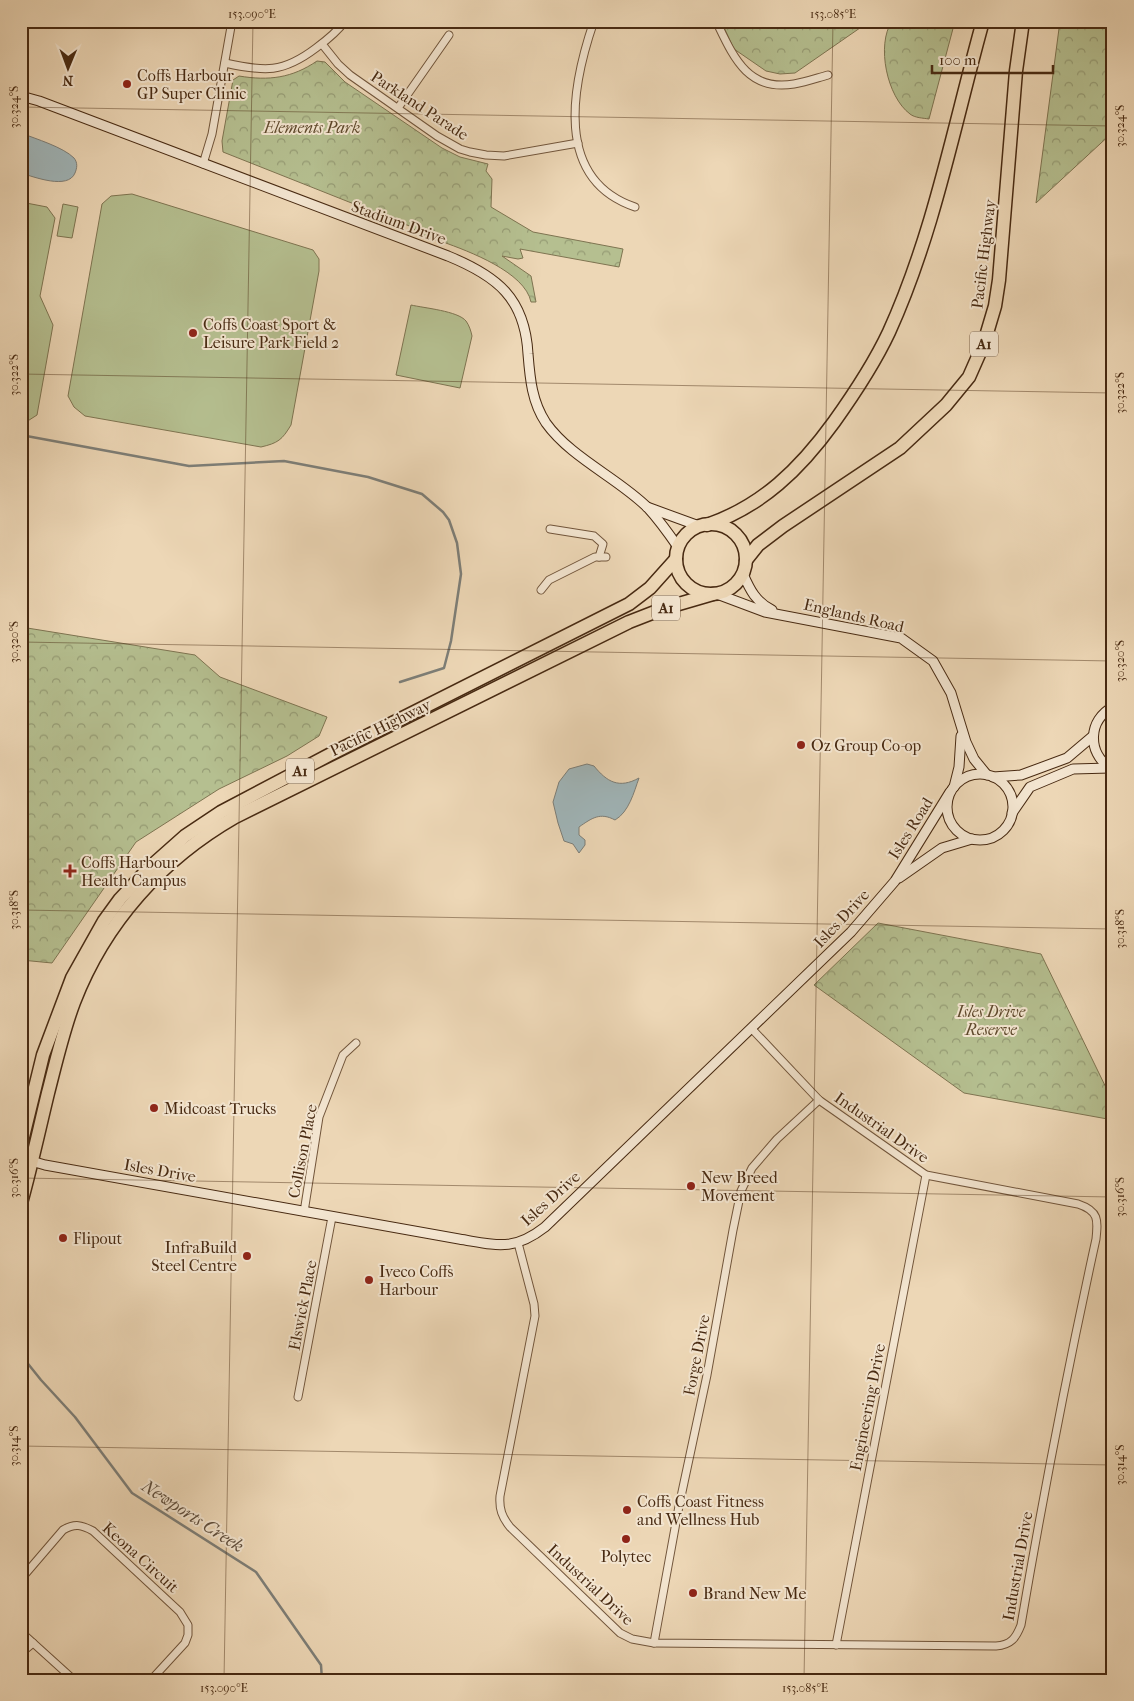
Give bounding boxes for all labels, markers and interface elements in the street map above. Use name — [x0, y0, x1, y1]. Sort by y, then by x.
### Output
text: 153.090°E — [228, 7, 276, 21]
text: 153.085°E — [810, 7, 856, 21]
north arrow — [42, 42, 92, 92]
scale bar — [932, 42, 1053, 74]
text: 100 m — [939, 51, 977, 69]
place label: Coffs Harbour GP Super Clinic — [137, 66, 246, 103]
street label: Parkland Parade — [367, 67, 472, 144]
text: N — [62, 72, 73, 89]
marker: Coffs Harbour GP Super Clinic — [121, 78, 133, 90]
text: 30.324°S — [7, 86, 21, 128]
text: 30.324°S — [1113, 105, 1127, 147]
park label: Elements Park — [263, 118, 360, 137]
street label: Stadium Drive — [349, 197, 449, 248]
street label: Pacific Highway — [967, 198, 1000, 310]
place label: Coffs Coast Sport & Leisure Park Field 2 — [203, 315, 339, 352]
marker: Coffs Coast Sport & Leisure Park Field 2 — [187, 327, 199, 339]
road number: A1 — [970, 332, 998, 356]
text: 30.322°S — [7, 354, 21, 396]
text: 30.322°S — [1113, 372, 1127, 414]
street label: Englands Road — [802, 595, 906, 636]
road number: A1 — [652, 596, 680, 620]
text: 30.320°S — [7, 621, 21, 663]
text: 30.320°S — [1113, 640, 1127, 682]
street label: Pacific Highway — [327, 695, 434, 760]
place label: Oz Group Co-op — [811, 736, 922, 755]
marker: Oz Group Co-op — [795, 739, 807, 751]
road number: A1 — [286, 758, 314, 784]
street label: Isles Road — [884, 794, 937, 863]
place label: Coffs Harbour Health Campus — [81, 853, 186, 890]
marker: Coffs Harbour Health Campus — [63, 864, 77, 878]
street label: Isles Drive — [810, 885, 873, 951]
text: 30.318°S — [7, 890, 21, 930]
text: 30.318°S — [1113, 909, 1127, 949]
park label: Isles Drive Reserve — [956, 1002, 1026, 1039]
street label: Industrial Drive — [831, 1088, 933, 1167]
place label: Midcoast Trucks — [164, 1099, 276, 1118]
marker: Midcoast Trucks — [148, 1102, 160, 1114]
street label: Collison Place — [284, 1102, 321, 1200]
street label: Isles Drive — [122, 1155, 197, 1186]
text: 30.316°S — [7, 1158, 21, 1198]
street label: Isles Drive — [517, 1167, 584, 1230]
place label: New Breed Movement — [701, 1168, 778, 1205]
text: 30.316°S — [1113, 1177, 1127, 1217]
marker: New Breed Movement — [685, 1180, 697, 1192]
place label: Flipout — [73, 1229, 123, 1248]
marker: Flipout — [57, 1232, 69, 1244]
place label: InfraBuild Steel Centre — [151, 1238, 237, 1275]
marker: InfraBuild Steel Centre — [241, 1250, 253, 1262]
street label: Elswick Place — [284, 1258, 321, 1352]
place label: Iveco Coffs Harbour — [379, 1262, 453, 1299]
marker: Iveco Coffs Harbour — [363, 1274, 375, 1286]
street label: Forge Drive — [679, 1313, 714, 1397]
street label: Engineering Drive — [846, 1342, 889, 1472]
text: 30.314°S — [7, 1426, 21, 1466]
text: 30.314°S — [1113, 1445, 1127, 1485]
water label: Newports Creek — [137, 1475, 248, 1557]
place label: Coffs Coast Fitness and Wellness Hub — [637, 1492, 764, 1529]
marker: Coffs Coast Fitness and Wellness Hub — [621, 1504, 633, 1516]
street label: Industrial Drive — [999, 1510, 1036, 1622]
street label: Keona Circuit — [99, 1518, 183, 1597]
marker: Polytec — [620, 1533, 632, 1545]
street label: Industrial Drive — [544, 1540, 638, 1629]
place label: Polytec — [601, 1547, 651, 1566]
place label: Brand New Me — [703, 1584, 806, 1603]
marker: Brand New Me — [687, 1587, 699, 1599]
text: 153.090°E — [200, 1681, 248, 1695]
text: 153.085°E — [782, 1681, 828, 1695]

